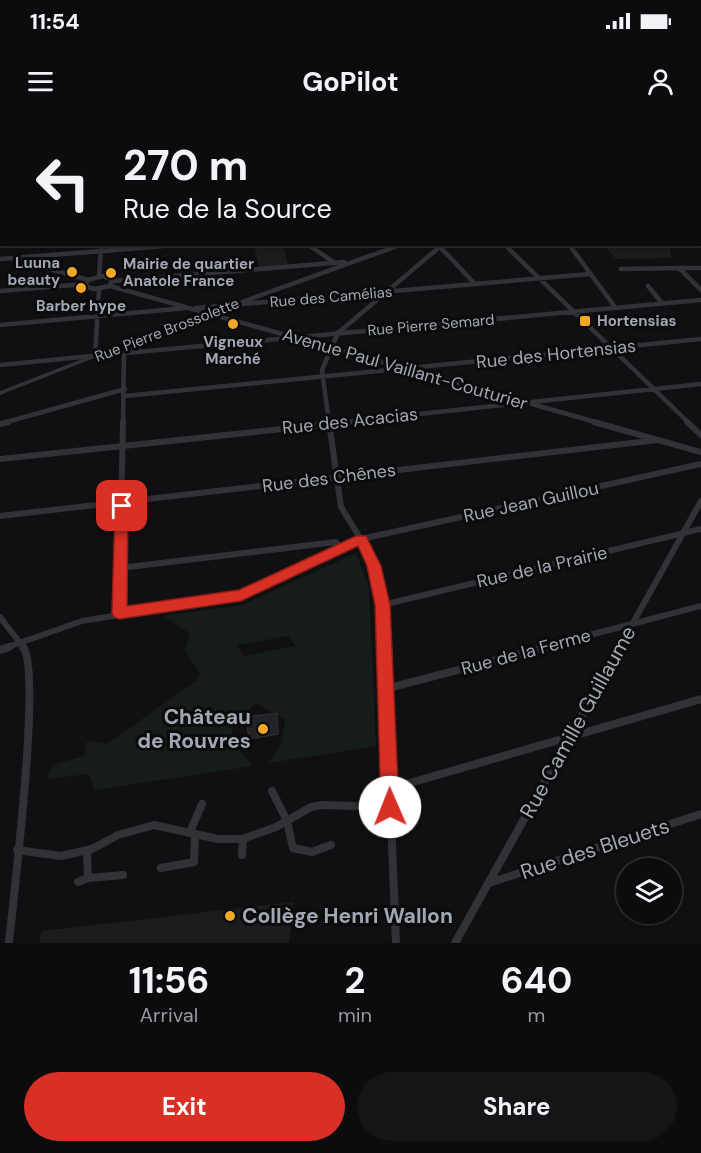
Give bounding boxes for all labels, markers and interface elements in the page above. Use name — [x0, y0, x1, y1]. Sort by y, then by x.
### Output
text: 11:54 — [30, 7, 80, 36]
text: GoPilot — [302, 64, 399, 99]
icon: menu — [24, 65, 57, 98]
icon: person — [644, 65, 677, 98]
text: 270 m — [123, 138, 248, 193]
icon: left — [24, 144, 102, 222]
text: Rue de la Source — [123, 191, 332, 226]
place label: Luuna beauty — [8, 253, 60, 290]
place label: Mairie de quartier Anatole France — [123, 254, 254, 291]
marker: Luuna beauty — [65, 265, 79, 279]
marker: Mairie de quartier Anatole France — [104, 266, 118, 280]
marker: Barber hype — [74, 281, 88, 295]
street label: Rue des Camélias — [269, 282, 393, 312]
street label: Rue Pierre Brossolette — [92, 293, 242, 367]
place label: Barber hype — [36, 296, 126, 316]
street label: Rue Pierre Semard — [367, 309, 495, 341]
place label: Hortensias — [597, 311, 676, 331]
marker: Hortensias — [578, 314, 592, 328]
marker: Vigneux Marché — [226, 317, 240, 331]
street label: Avenue Paul Vaillant-Couturier — [280, 322, 531, 416]
place label: Vigneux Marché — [203, 332, 263, 369]
street label: Rue des Hortensias — [475, 334, 637, 374]
street label: Rue des Acacias — [281, 402, 419, 440]
street label: Rue des Chênes — [261, 458, 397, 498]
street label: Rue Jean Guillou — [461, 476, 601, 528]
pin — [96, 480, 147, 531]
icon: arrive — [105, 489, 138, 522]
street label: Rue de la Prairie — [474, 540, 610, 594]
street label: Rue Camille Guillaume — [513, 621, 643, 823]
street label: Rue de la Ferme — [459, 623, 593, 681]
place label: Château de Rouvres — [137, 703, 251, 755]
marker: Château de Rouvres — [256, 722, 270, 736]
position arrow — [358, 775, 422, 839]
street label: Rue des Bleuets — [517, 812, 673, 886]
map controls — [616, 858, 682, 924]
button: layers — [616, 858, 682, 924]
place label: Collège Henri Wallon — [242, 902, 453, 930]
marker: Collège Henri Wallon — [223, 909, 237, 923]
text: 11:56 — [129, 957, 209, 1004]
text: 2 — [345, 957, 365, 1004]
text: 640 — [501, 957, 572, 1004]
text: Arrival — [140, 1002, 198, 1028]
text: min — [338, 1002, 372, 1028]
text: m — [528, 1002, 545, 1028]
button: Exit — [24, 1072, 345, 1141]
button: Share — [357, 1072, 677, 1141]

